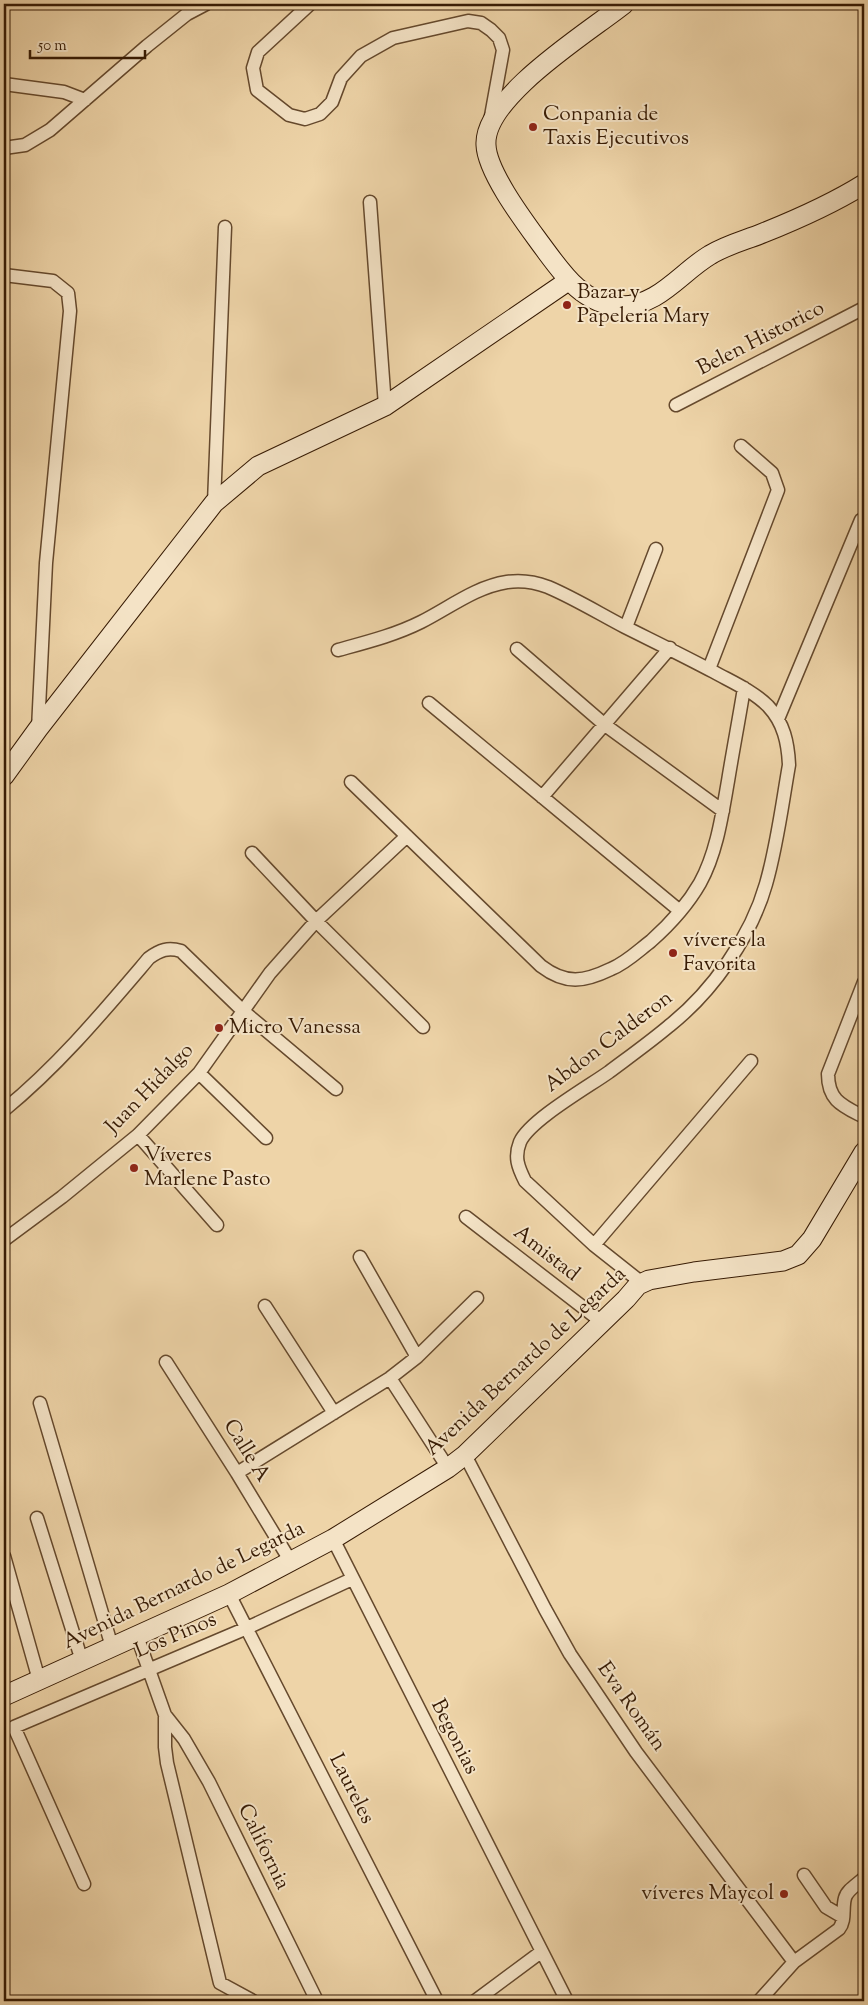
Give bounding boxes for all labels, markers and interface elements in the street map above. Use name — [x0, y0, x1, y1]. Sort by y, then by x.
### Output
scale bar — [30, 28, 145, 60]
text: 50 m — [37, 36, 67, 57]
place label: Conpania de Taxis Ejecutivos — [543, 100, 689, 154]
marker: Conpania de Taxis Ejecutivos — [527, 121, 539, 133]
place label: Bazar y Papeleria Mary — [577, 278, 710, 332]
street label: Belen Historico — [692, 294, 830, 384]
marker: Bazar y Papeleria Mary — [561, 299, 573, 311]
place label: víveres la Favorita — [683, 926, 766, 980]
marker: víveres la Favorita — [667, 947, 679, 959]
street label: Abdon Calderon — [539, 984, 679, 1100]
place label: Micro Vanessa — [229, 1013, 361, 1043]
marker: Micro Vanessa — [213, 1022, 225, 1034]
street label: Juan Hidalgo — [98, 1037, 201, 1142]
place label: Víveres Marlene Pasto — [144, 1141, 271, 1195]
marker: Víveres Marlene Pasto — [128, 1162, 140, 1174]
street label: Amistad — [506, 1218, 586, 1290]
street label: Avenida Bernardo de Legarda — [419, 1260, 634, 1464]
street label: Calle A — [215, 1414, 277, 1488]
street label: Avenida Bernardo de Legarda — [58, 1514, 310, 1658]
street label: Los Pinos — [130, 1605, 222, 1667]
street label: Eva Román — [589, 1656, 673, 1758]
street label: Begonias — [422, 1694, 486, 1780]
street label: Laureles — [321, 1749, 381, 1829]
street label: California — [229, 1799, 297, 1895]
place label: víveres Maycol — [641, 1879, 774, 1909]
marker: víveres Maycol — [778, 1888, 790, 1900]

